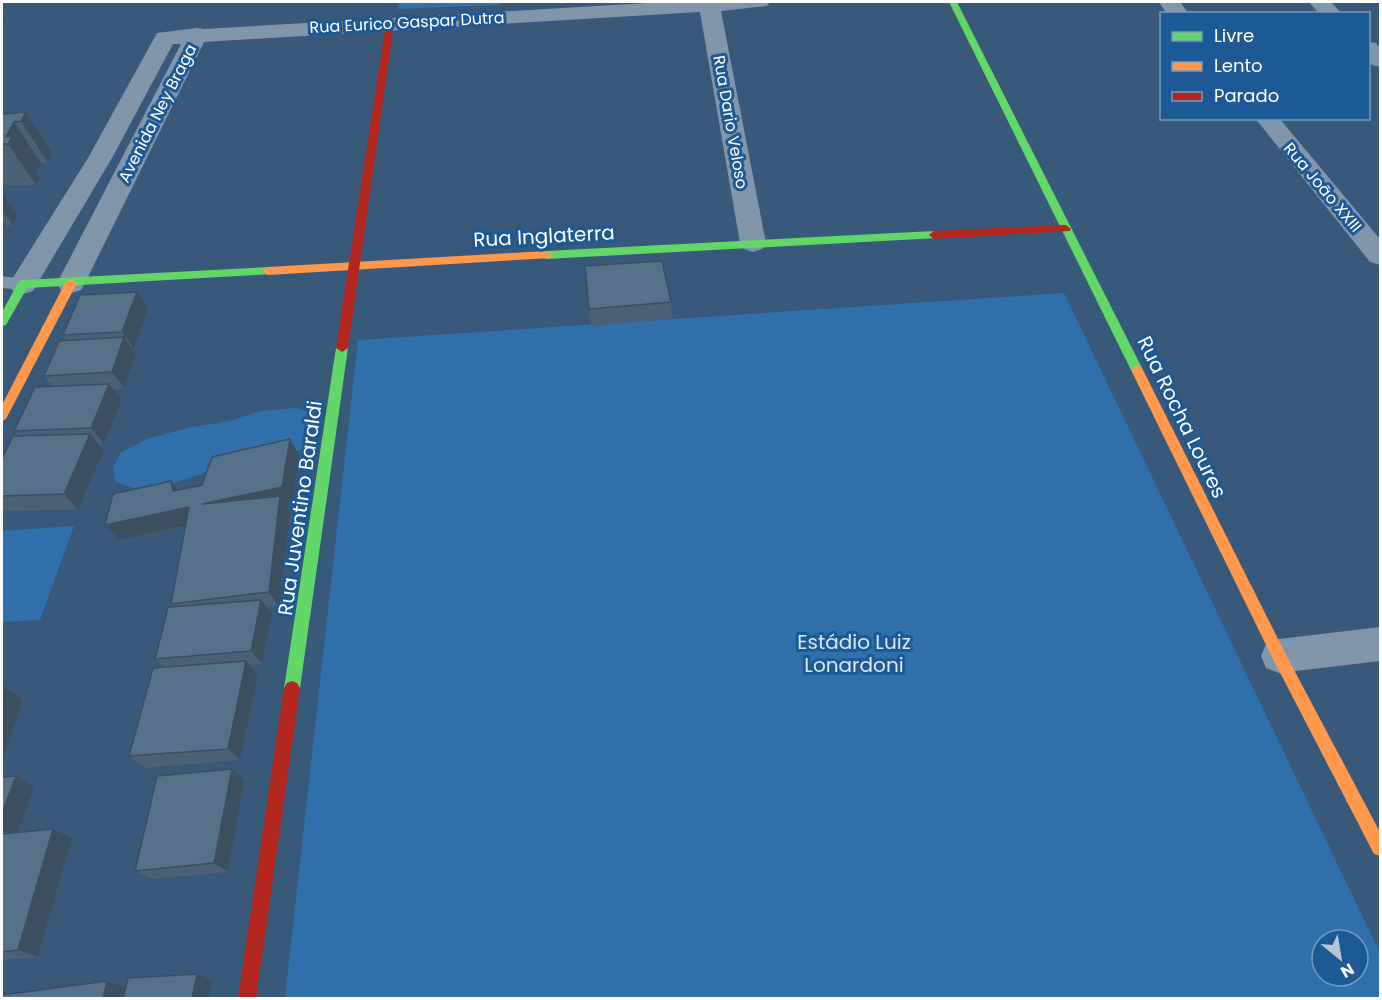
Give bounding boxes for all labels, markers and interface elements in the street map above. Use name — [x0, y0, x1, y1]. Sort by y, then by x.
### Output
street label: Rua Eurico Gaspar Dutra — [309, 6, 505, 39]
legend — [1160, 12, 1370, 120]
text: Livre — [1214, 23, 1254, 48]
street label: Avenida Ney Braga — [113, 40, 202, 186]
text: Lento — [1214, 53, 1263, 78]
street label: Rua Dario Veloso — [707, 54, 754, 191]
text: Parado — [1214, 83, 1279, 108]
street label: Rua João XXIII — [1278, 137, 1367, 237]
street label: Rua Inglaterra — [473, 218, 615, 254]
street label: Rua Rocha Loures — [1131, 331, 1233, 503]
street label: Rua Juventino Baraldi — [271, 399, 329, 617]
park label: Estádio Luiz Lonardoni — [797, 628, 911, 679]
north arrow — [1310, 928, 1370, 988]
text: N — [1336, 958, 1358, 984]

